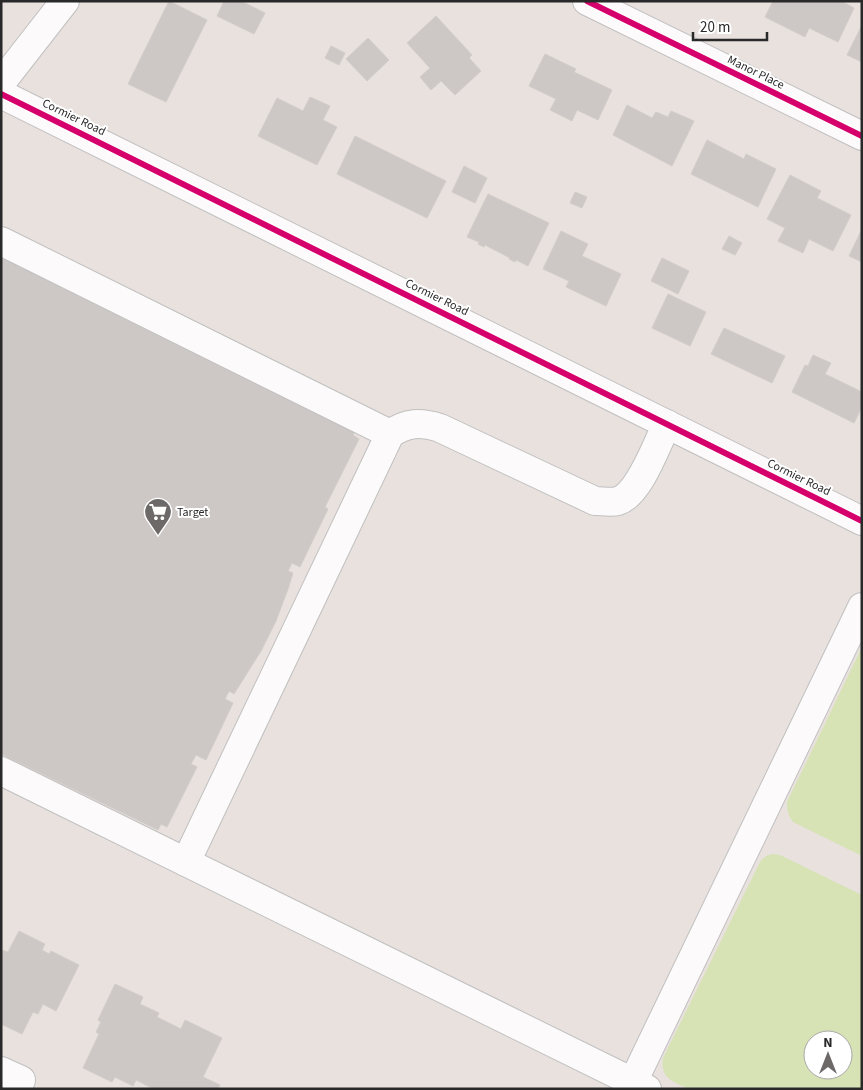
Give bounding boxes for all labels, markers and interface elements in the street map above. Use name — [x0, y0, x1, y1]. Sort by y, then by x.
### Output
scale bar — [693, 10, 767, 42]
text: 20 m — [700, 17, 730, 38]
street label: Manor Place — [724, 51, 787, 94]
street label: Cormier Road — [39, 95, 108, 140]
street label: Cormier Road — [402, 275, 471, 320]
street label: Cormier Road — [764, 455, 833, 500]
supermarket icon: Target — [143, 497, 173, 536]
place label: Target — [177, 504, 208, 521]
north arrow — [803, 1030, 853, 1080]
text: N — [823, 1033, 833, 1053]

